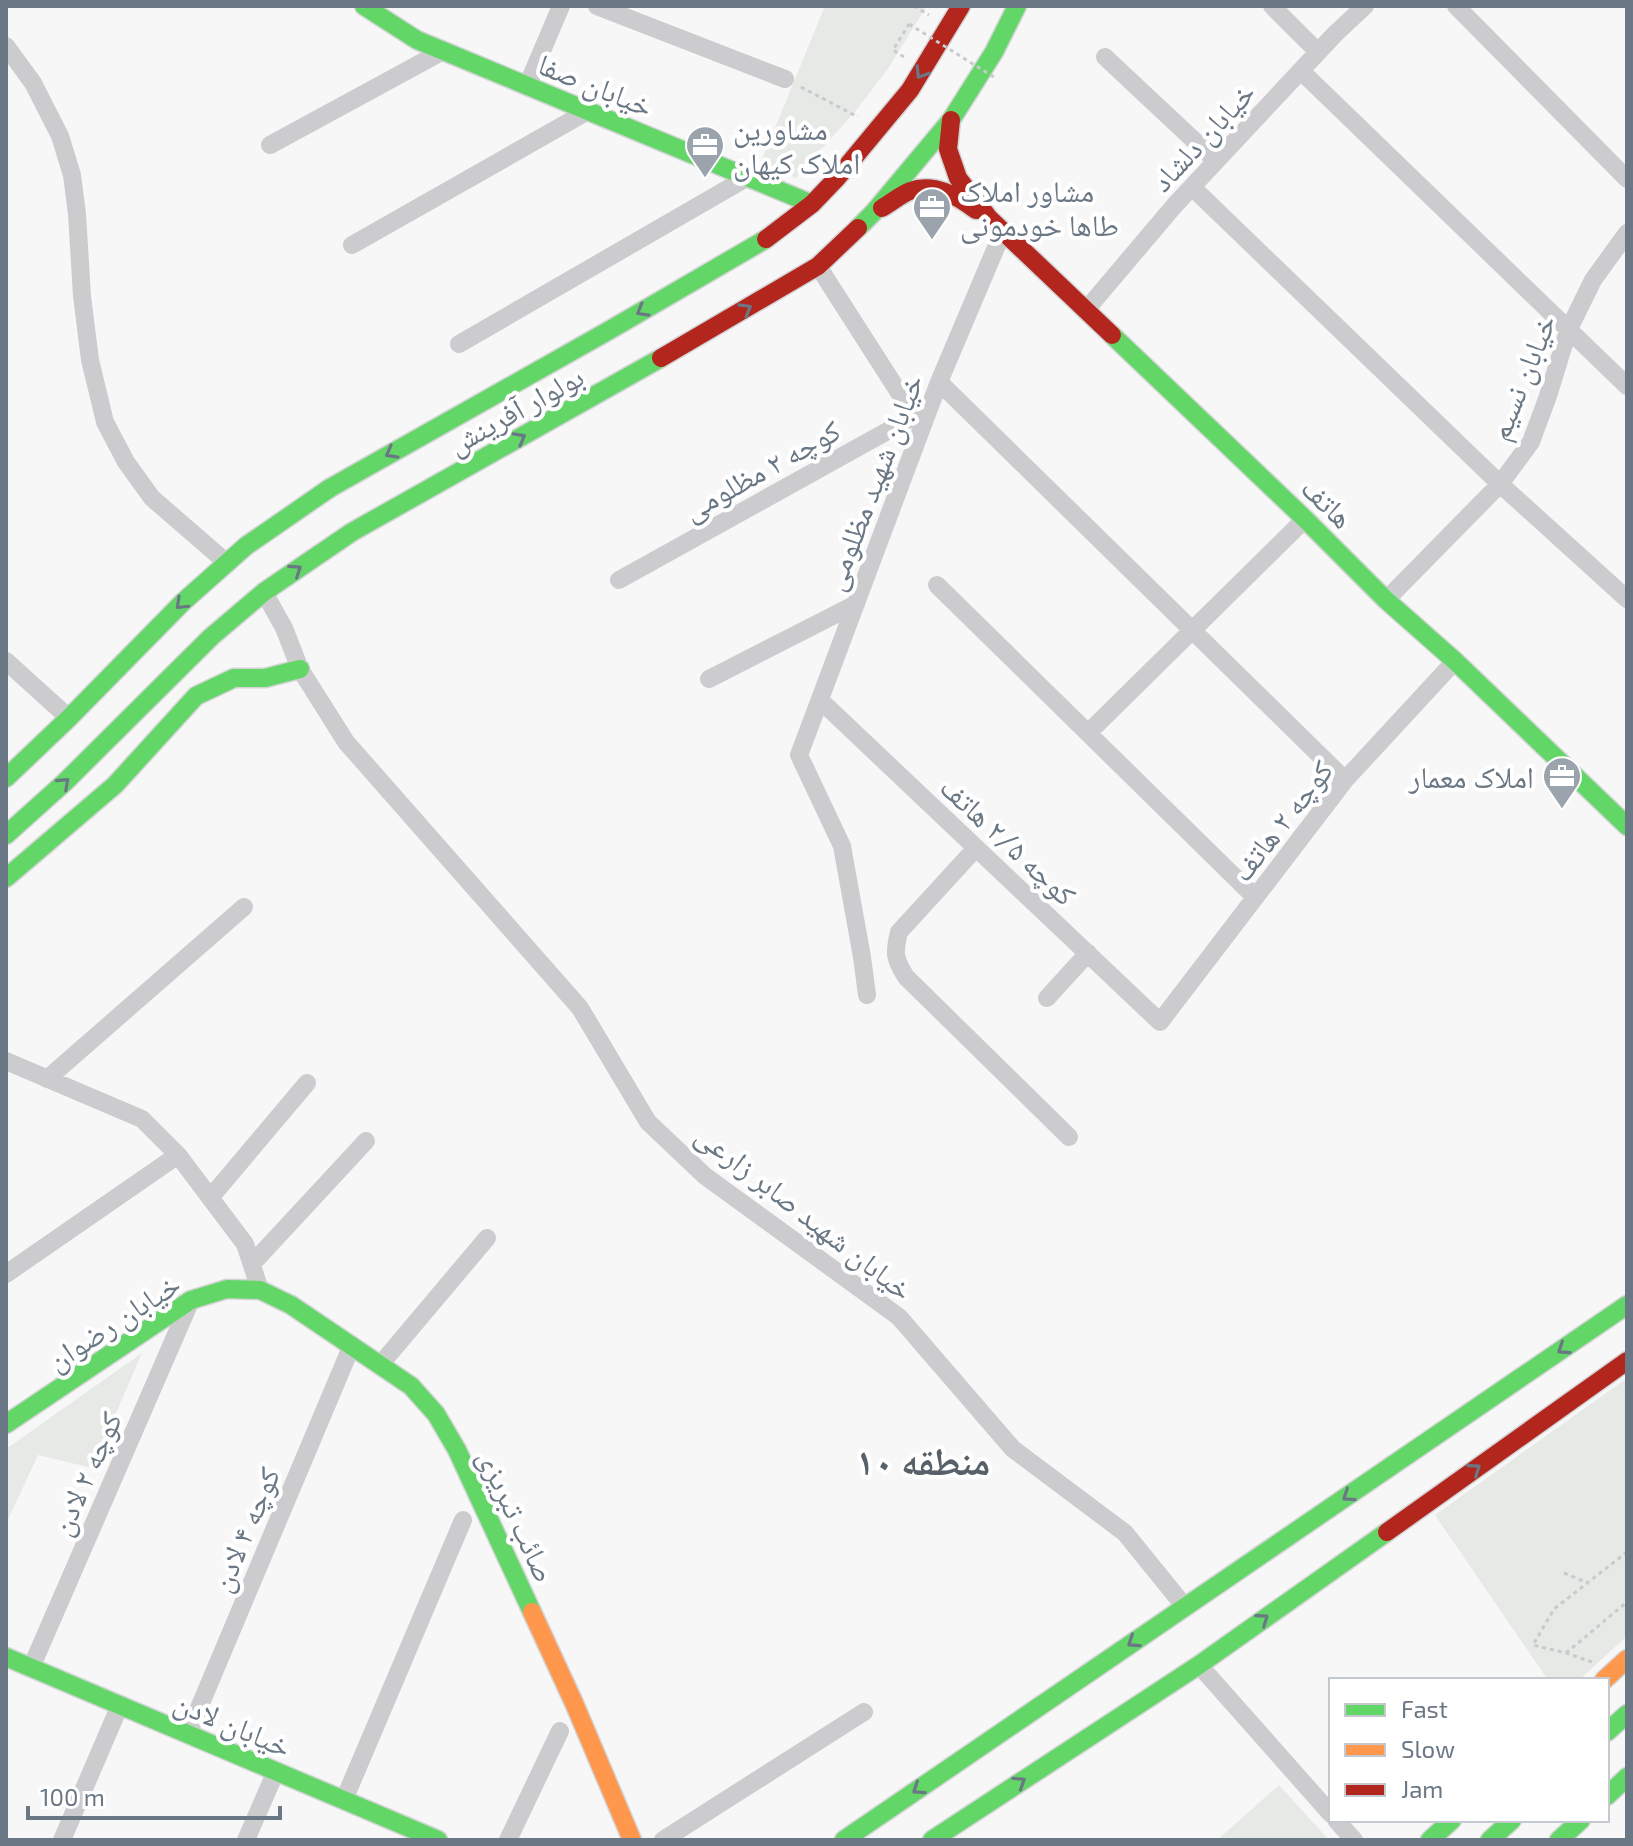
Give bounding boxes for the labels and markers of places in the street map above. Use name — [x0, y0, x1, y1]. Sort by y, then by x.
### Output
place label: مشاورین املاک کیهان — [733, 110, 860, 182]
office icon: مشاورین املاک کیهان — [684, 124, 726, 179]
place label: مشاور املاک طاها خودمونی — [960, 172, 1119, 244]
office icon: مشاور املاک طاها خودمونی — [911, 186, 953, 241]
office icon: املاک معمار — [1541, 755, 1583, 810]
place label: املاک معمار — [1408, 758, 1534, 794]

